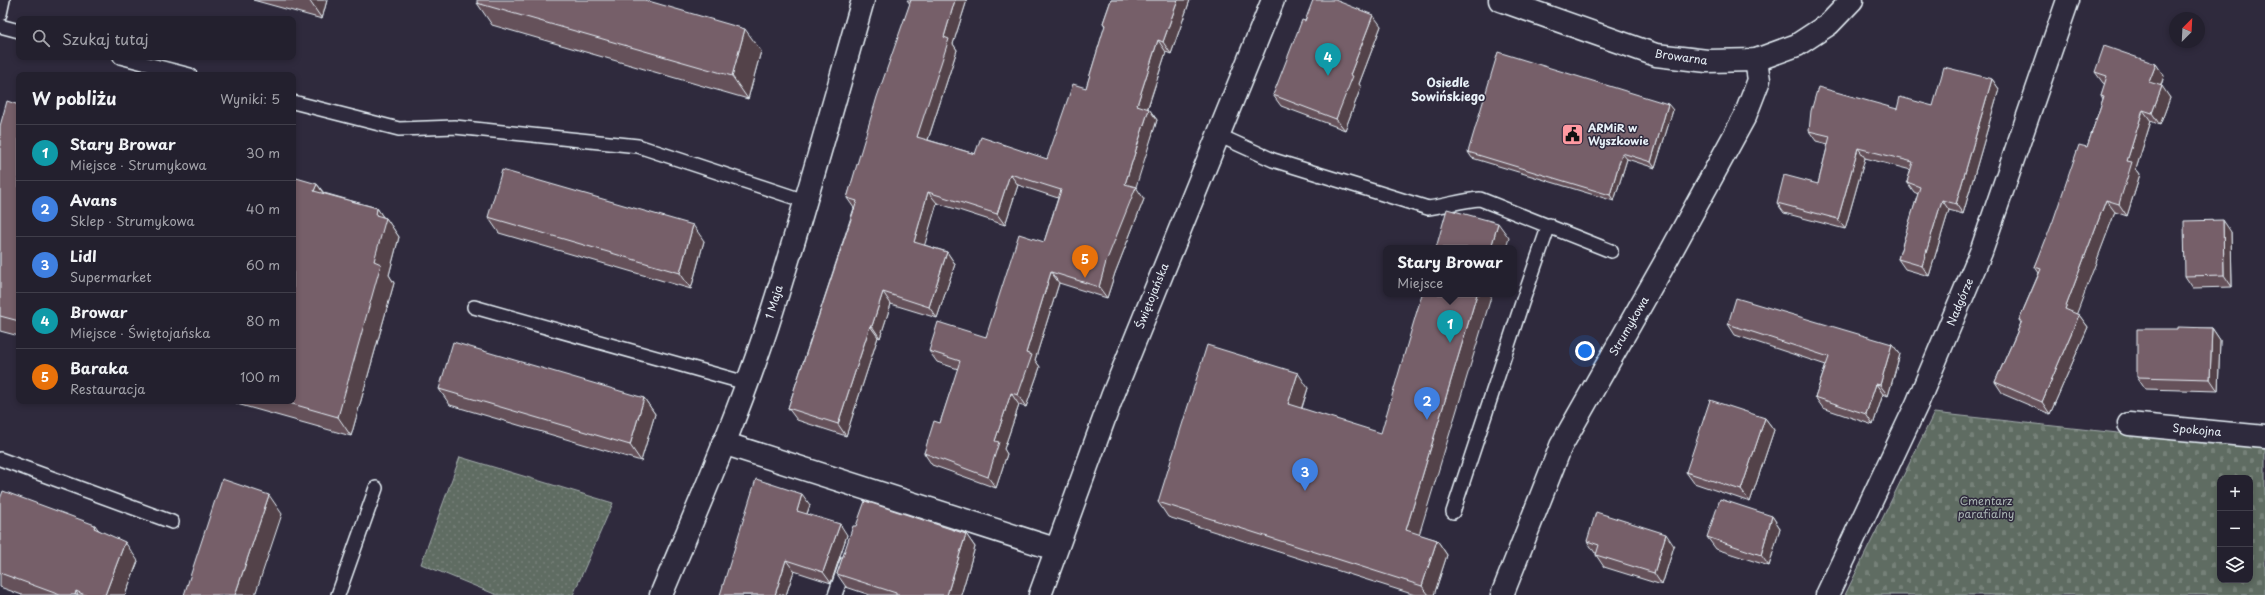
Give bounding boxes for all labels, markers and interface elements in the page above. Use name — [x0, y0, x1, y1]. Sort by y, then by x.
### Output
north arrow — [2169, 12, 2205, 48]
search box — [16, 16, 296, 60]
icon: search — [30, 27, 52, 49]
text: Szukaj tutaj — [62, 27, 149, 50]
pin: 4 — [1315, 43, 1341, 76]
street label: Browarna — [1653, 44, 1709, 69]
district label: Osiedle Sowińskiego — [1411, 73, 1485, 105]
text: W pobliżu — [32, 85, 117, 111]
text: Wyniki: 5 — [220, 89, 280, 108]
place label: ARMiR w Wyszkowie — [1587, 119, 1649, 149]
public building icon: ARMiR w Wyszkowie — [1559, 121, 1585, 147]
text: Stary Browar — [70, 132, 176, 155]
text: 1 — [42, 143, 48, 162]
text: 30 m — [246, 143, 280, 162]
text: Miejsce · Strumykowa — [70, 155, 207, 174]
text: Avans — [70, 188, 117, 211]
text: 2 — [40, 199, 50, 218]
text: 40 m — [246, 199, 280, 218]
text: Sklep · Strumykowa — [70, 211, 195, 230]
text: Lidl — [70, 244, 97, 267]
pin: 5 — [1072, 245, 1098, 278]
popup — [1383, 245, 1517, 297]
text: Stary Browar — [1397, 250, 1503, 273]
text: 3 — [41, 255, 49, 274]
text: 60 m — [246, 255, 280, 274]
street label: Świętojańska — [1131, 260, 1173, 331]
text: Supermarket — [70, 267, 152, 286]
text: Miejsce — [1397, 273, 1443, 292]
street label: Nadgórze — [1942, 275, 1977, 328]
street label: 1 Maja — [760, 283, 787, 321]
street label: Strumykowa — [1605, 293, 1653, 359]
text: Browar — [70, 300, 127, 323]
pin: 1 — [1437, 310, 1463, 343]
text: 4 — [41, 311, 49, 330]
text: 80 m — [246, 311, 280, 330]
text: Miejsce · Świętojańska — [70, 323, 210, 342]
your location — [1575, 341, 1595, 361]
text: Baraka — [70, 356, 129, 379]
text: 5 — [41, 367, 49, 386]
text: 100 m — [240, 367, 280, 386]
text: Restauracja — [70, 379, 145, 398]
pin: 2 — [1414, 387, 1440, 420]
street label: Spokojna — [2172, 419, 2222, 440]
pin: 3 — [1292, 458, 1318, 491]
map controls — [2217, 475, 2253, 583]
button: + — [2217, 475, 2253, 511]
park label: Cmentarz parafialny — [1958, 492, 2014, 522]
button: − — [2217, 511, 2253, 547]
button: layers — [2217, 547, 2253, 583]

